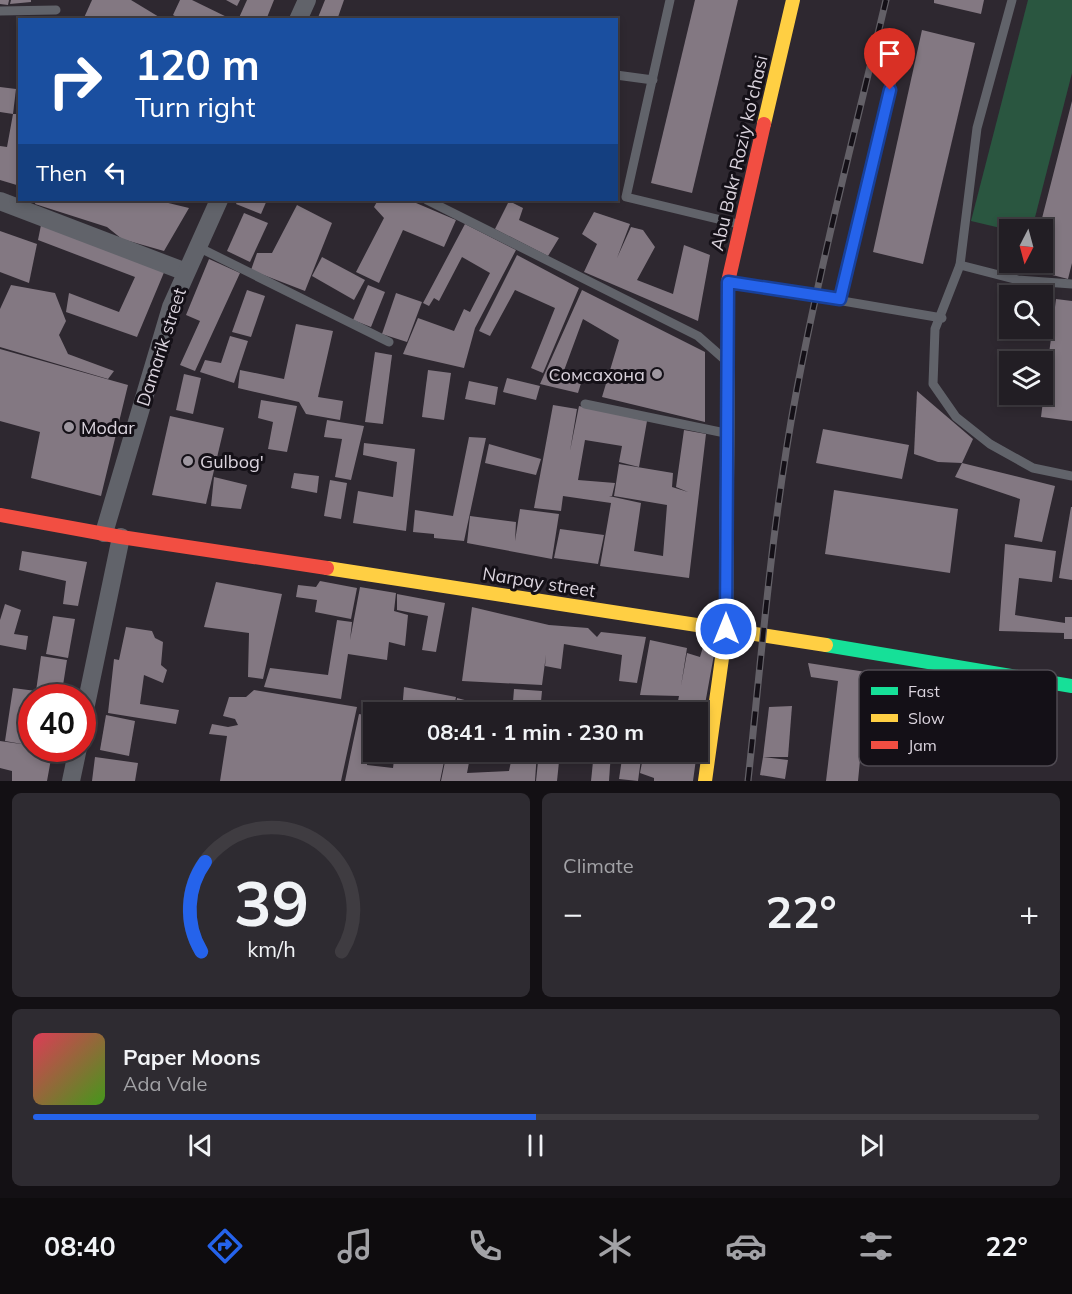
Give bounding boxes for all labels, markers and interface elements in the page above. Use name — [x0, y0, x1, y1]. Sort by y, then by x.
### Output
pin — [864, 28, 915, 90]
icon: arrive — [873, 37, 906, 70]
text: 120 m — [135, 38, 260, 91]
icon: right — [36, 42, 114, 120]
street label: Abu Bakr Roziy ko'chasi — [705, 53, 773, 253]
text: Turn right — [135, 90, 255, 124]
icon: left — [99, 156, 132, 189]
text: Then — [36, 159, 87, 187]
north arrow — [999, 219, 1053, 273]
map controls — [999, 219, 1053, 405]
street label: Damarik street — [131, 285, 191, 409]
button: search — [999, 285, 1053, 339]
button: layers — [999, 351, 1053, 405]
place label: Сомсахона — [548, 363, 645, 386]
marker: Сомсахона — [650, 367, 664, 381]
place label: Modar — [81, 416, 135, 439]
marker: Modar — [62, 420, 76, 434]
place label: Gulbog' — [200, 450, 264, 473]
marker: Gulbog' — [181, 454, 195, 468]
street label: Narpay street — [481, 562, 597, 602]
position arrow — [694, 597, 758, 661]
legend — [859, 670, 1057, 766]
text: Fast — [908, 681, 940, 701]
speed limit sign: 40 — [18, 684, 96, 762]
text: Slow — [908, 708, 945, 728]
text: 08:41 · 1 min · 230 m — [427, 718, 644, 746]
text: Jam — [908, 735, 937, 755]
text: Climate — [563, 853, 634, 878]
text: 39 — [234, 863, 308, 942]
text: 22° — [765, 883, 837, 939]
text: − — [563, 892, 583, 933]
text: + — [1019, 892, 1039, 933]
text: km/h — [247, 935, 295, 962]
text: Paper Moons — [123, 1043, 261, 1071]
text: Ada Vale — [123, 1071, 207, 1096]
icon: previous — [184, 1129, 217, 1162]
icon: pause — [519, 1129, 552, 1162]
icon: next — [855, 1129, 888, 1162]
icon: directions — [204, 1225, 246, 1267]
icon: music — [334, 1225, 376, 1267]
icon: phone — [464, 1225, 506, 1267]
icon: climate — [594, 1225, 636, 1267]
icon: car — [725, 1225, 767, 1267]
icon: filters — [855, 1225, 897, 1267]
text: 08:40 — [44, 1229, 116, 1263]
text: 22° — [985, 1229, 1028, 1263]

